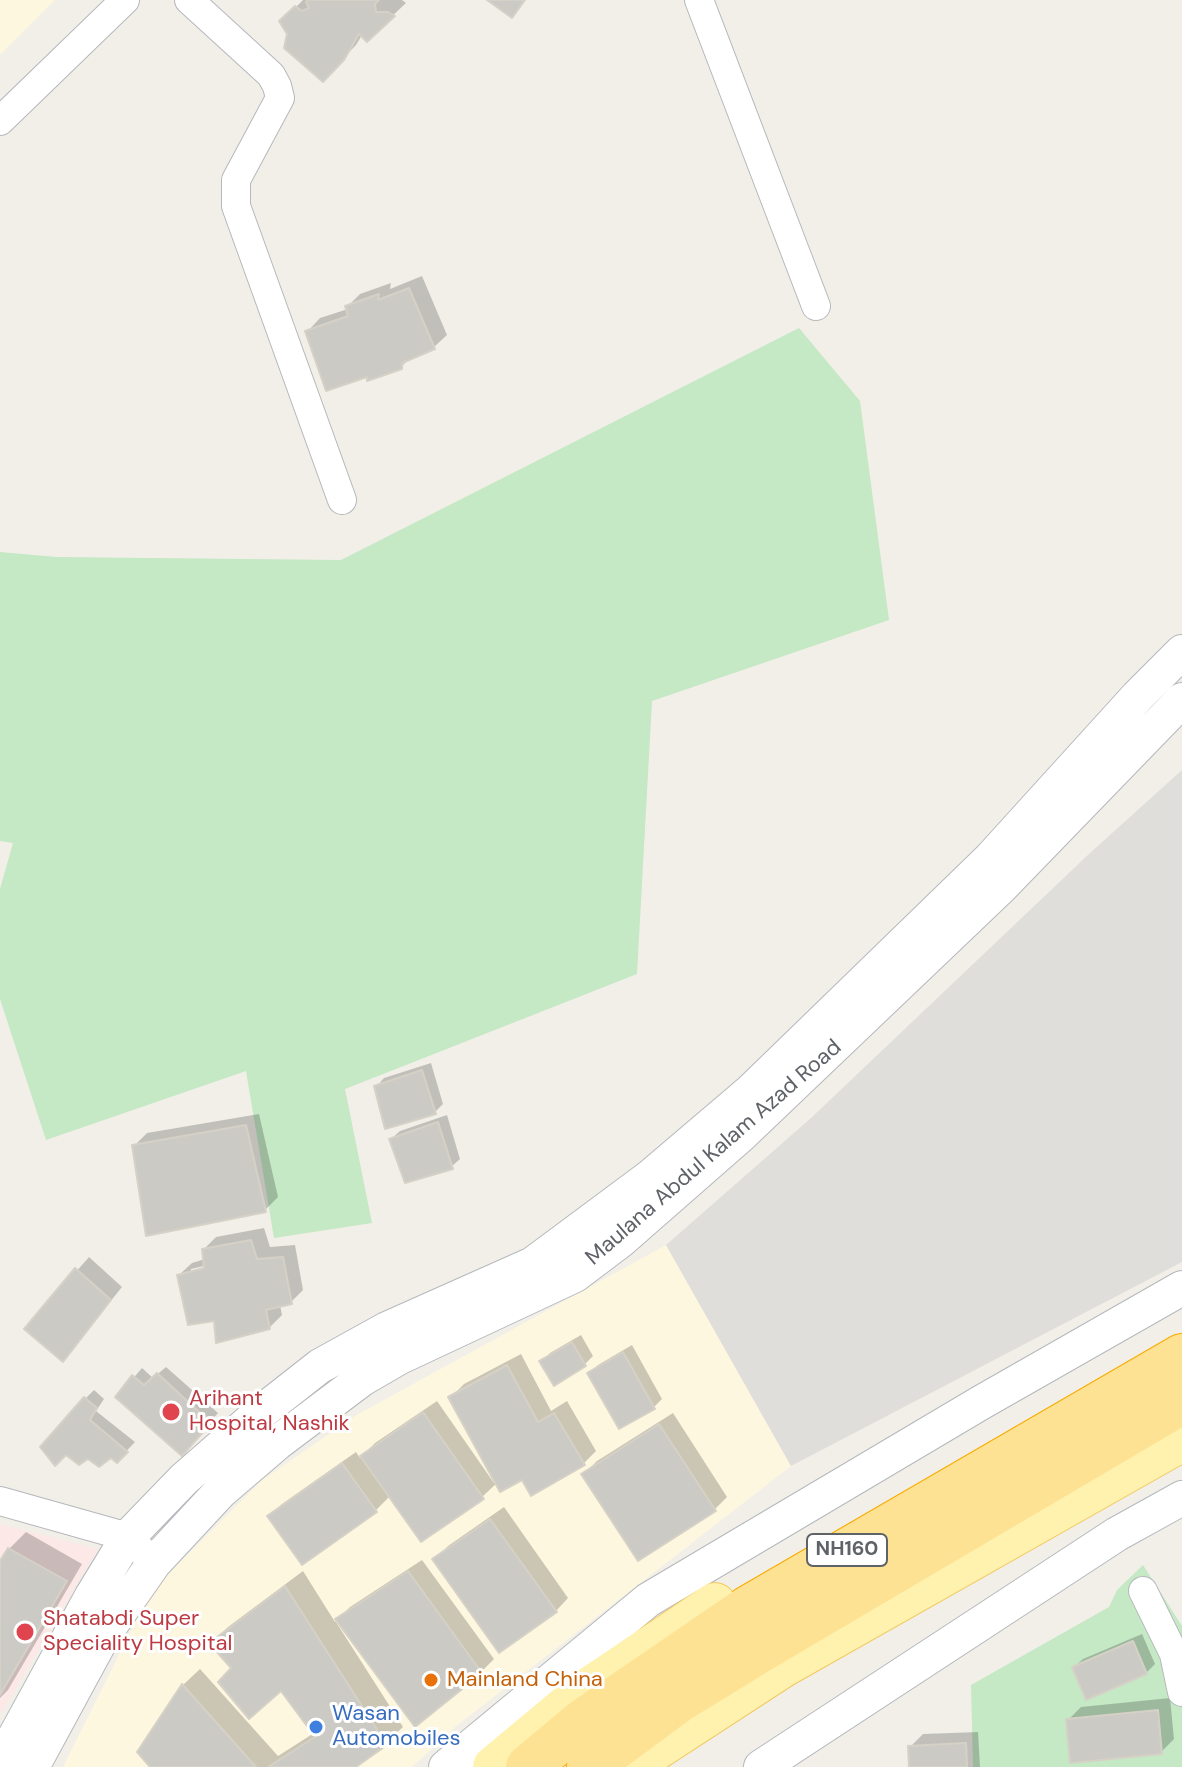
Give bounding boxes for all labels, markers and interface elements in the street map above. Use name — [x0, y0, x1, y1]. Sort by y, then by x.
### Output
street label: Maulana Abdul Kalam Azad Road — [581, 1035, 847, 1271]
place label: Arihant Hospital, Nashik — [189, 1386, 350, 1438]
marker: Arihant Hospital, Nashik — [160, 1401, 182, 1423]
road number: NH160 — [807, 1534, 887, 1566]
place label: Shatabdi Super Speciality Hospital — [43, 1606, 232, 1658]
marker: Shatabdi Super Speciality Hospital — [14, 1621, 36, 1643]
place label: Mainland China — [447, 1667, 603, 1693]
marker: Mainland China — [422, 1671, 440, 1689]
place label: Wasan Automobiles — [332, 1701, 460, 1752]
marker: Wasan Automobiles — [307, 1718, 325, 1736]

